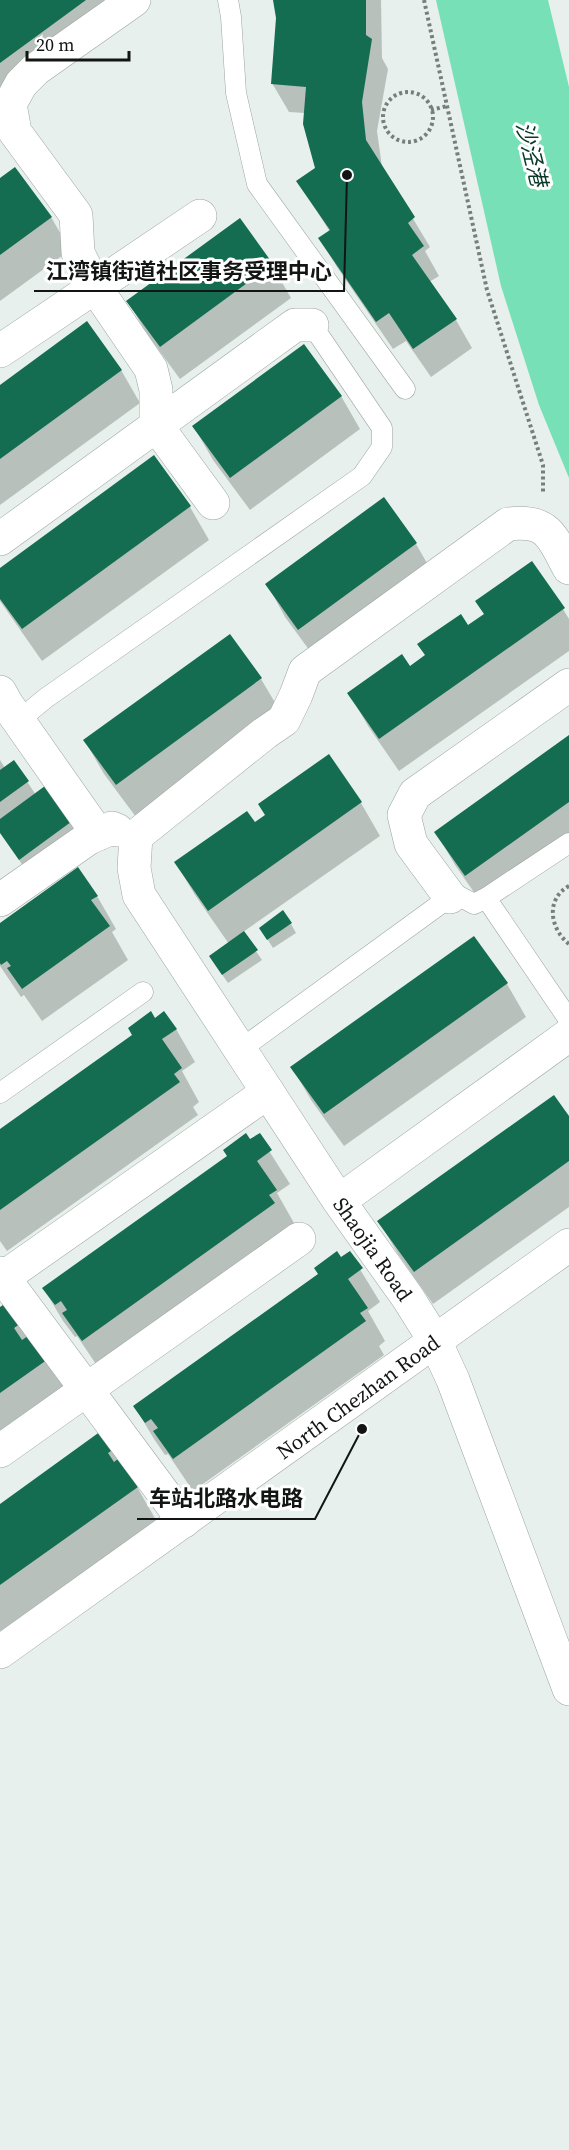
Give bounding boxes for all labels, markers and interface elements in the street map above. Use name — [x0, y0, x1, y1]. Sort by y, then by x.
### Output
scale bar — [27, 24, 129, 62]
text: 20 m — [36, 32, 74, 57]
water label: 沙泾港 — [509, 118, 555, 193]
callout: 江湾镇街道社区事务受理中心 — [34, 251, 344, 291]
text: 江湾镇街道社区事务受理中心 — [46, 256, 332, 286]
street label: Shaojia Road — [327, 1191, 420, 1307]
street label: North Chezhan Road — [271, 1328, 445, 1466]
callout: 车站北路水电路 — [137, 1479, 315, 1519]
text: 车站北路水电路 — [149, 1483, 303, 1513]

